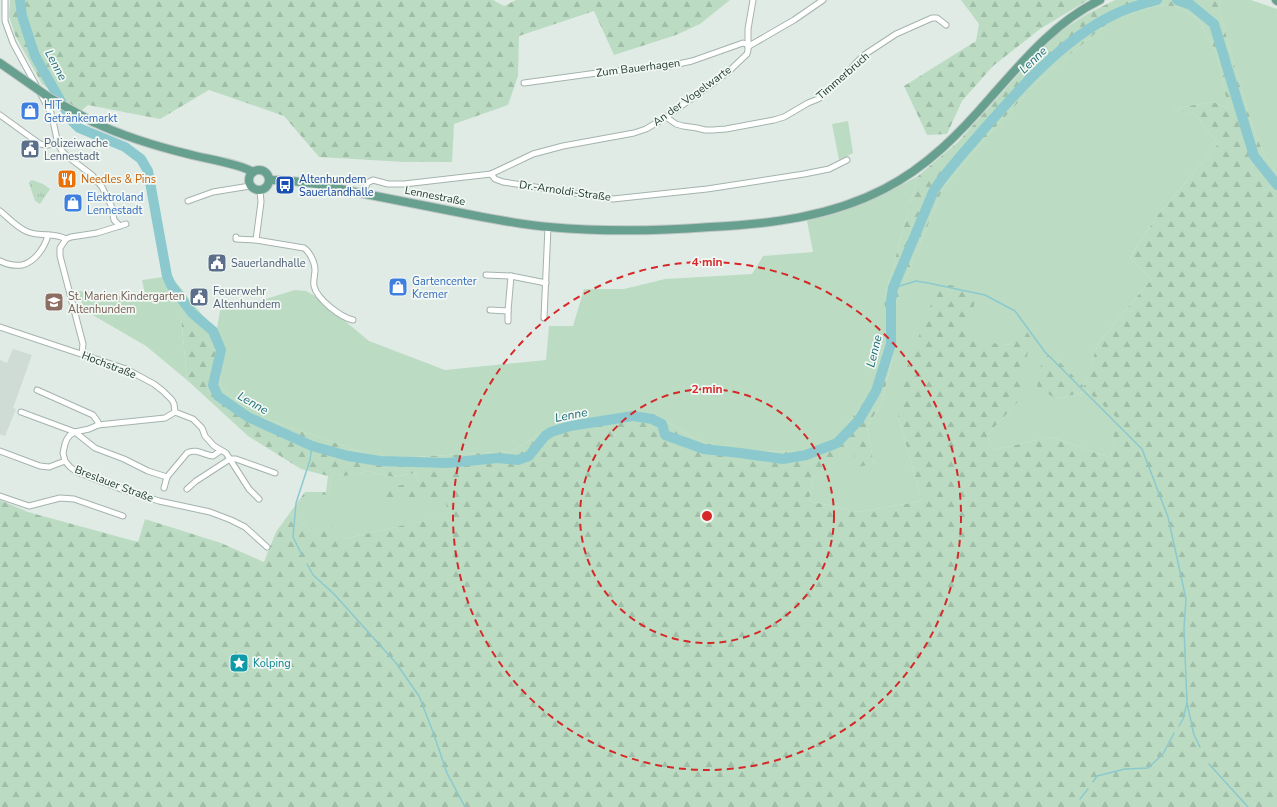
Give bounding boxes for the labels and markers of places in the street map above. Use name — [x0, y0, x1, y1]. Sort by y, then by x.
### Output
place label: HIT Getränkemarkt — [44, 98, 117, 126]
shop icon: HIT Getränkemarkt — [19, 100, 41, 122]
place label: Polizeiwache Lennestadt — [44, 136, 108, 164]
public building icon: Polizeiwache Lennestadt — [19, 138, 41, 160]
restaurant icon: Needles & Pins — [56, 168, 78, 190]
place label: Needles & Pins — [81, 172, 156, 187]
place label: Altenhundem Sauerlandhalle — [299, 172, 374, 200]
bus stop icon: Altenhundem Sauerlandhalle — [274, 174, 296, 196]
place label: Elektroland Lennestadt — [87, 190, 143, 218]
shop icon: Elektroland Lennestadt — [62, 192, 84, 214]
public building icon: Sauerlandhalle — [206, 252, 228, 274]
place label: Sauerlandhalle — [231, 256, 306, 271]
place label: Gartencenter Kremer — [412, 274, 477, 302]
shop icon: Gartencenter Kremer — [387, 276, 409, 298]
place label: Feuerwehr Altenhundem — [213, 284, 280, 312]
public building icon: Feuerwehr Altenhundem — [188, 286, 210, 308]
place label: St. Marien Kindergarten Altenhundem — [68, 289, 185, 317]
school or university icon: St. Marien Kindergarten Altenhundem — [43, 291, 65, 313]
centre of rings — [700, 509, 714, 523]
place icon: Kolping — [228, 652, 250, 674]
place label: Kolping — [253, 656, 291, 671]

